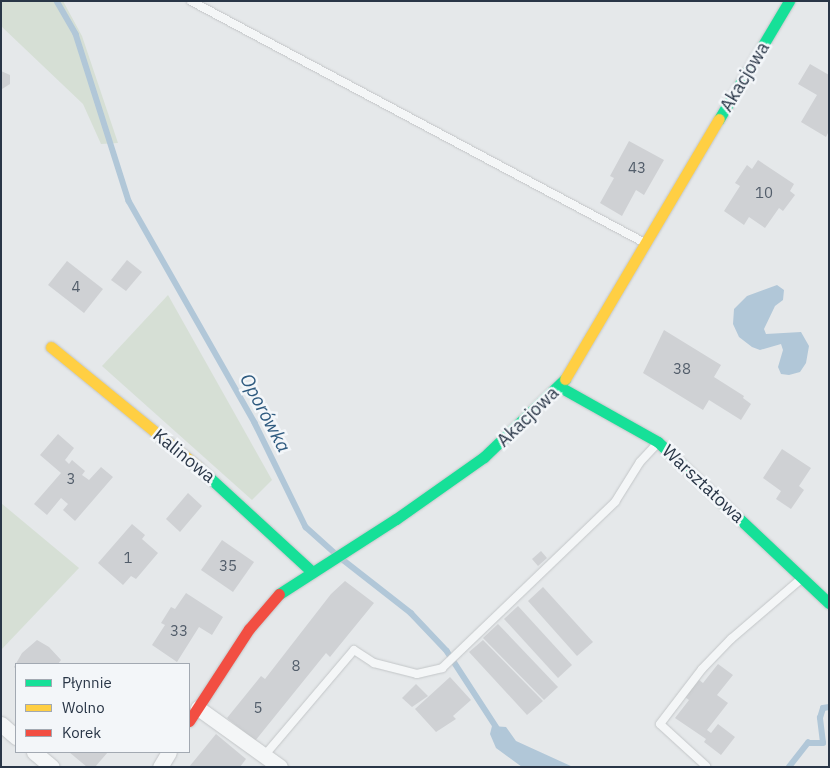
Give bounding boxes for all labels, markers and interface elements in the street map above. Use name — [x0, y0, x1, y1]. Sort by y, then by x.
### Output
street label: Akacjowa — [716, 38, 774, 116]
house number: 43 — [628, 159, 646, 177]
house number: 10 — [755, 184, 773, 202]
house number: 4 — [72, 278, 80, 296]
house number: 38 — [673, 360, 691, 378]
water label: Oporówka — [235, 370, 295, 456]
street label: Akacjowa — [493, 382, 563, 452]
street label: Kalinowa — [149, 424, 219, 488]
street label: Warsztatowa — [657, 440, 749, 528]
house number: 3 — [67, 470, 75, 488]
house number: 1 — [124, 549, 132, 567]
house number: 35 — [219, 557, 237, 575]
house number: 33 — [170, 622, 188, 640]
house number: 8 — [292, 657, 300, 675]
legend — [15, 663, 190, 753]
text: Płynnie — [62, 673, 112, 692]
text: Wolno — [62, 698, 105, 717]
house number: 5 — [254, 699, 262, 717]
text: Korek — [62, 723, 101, 742]

